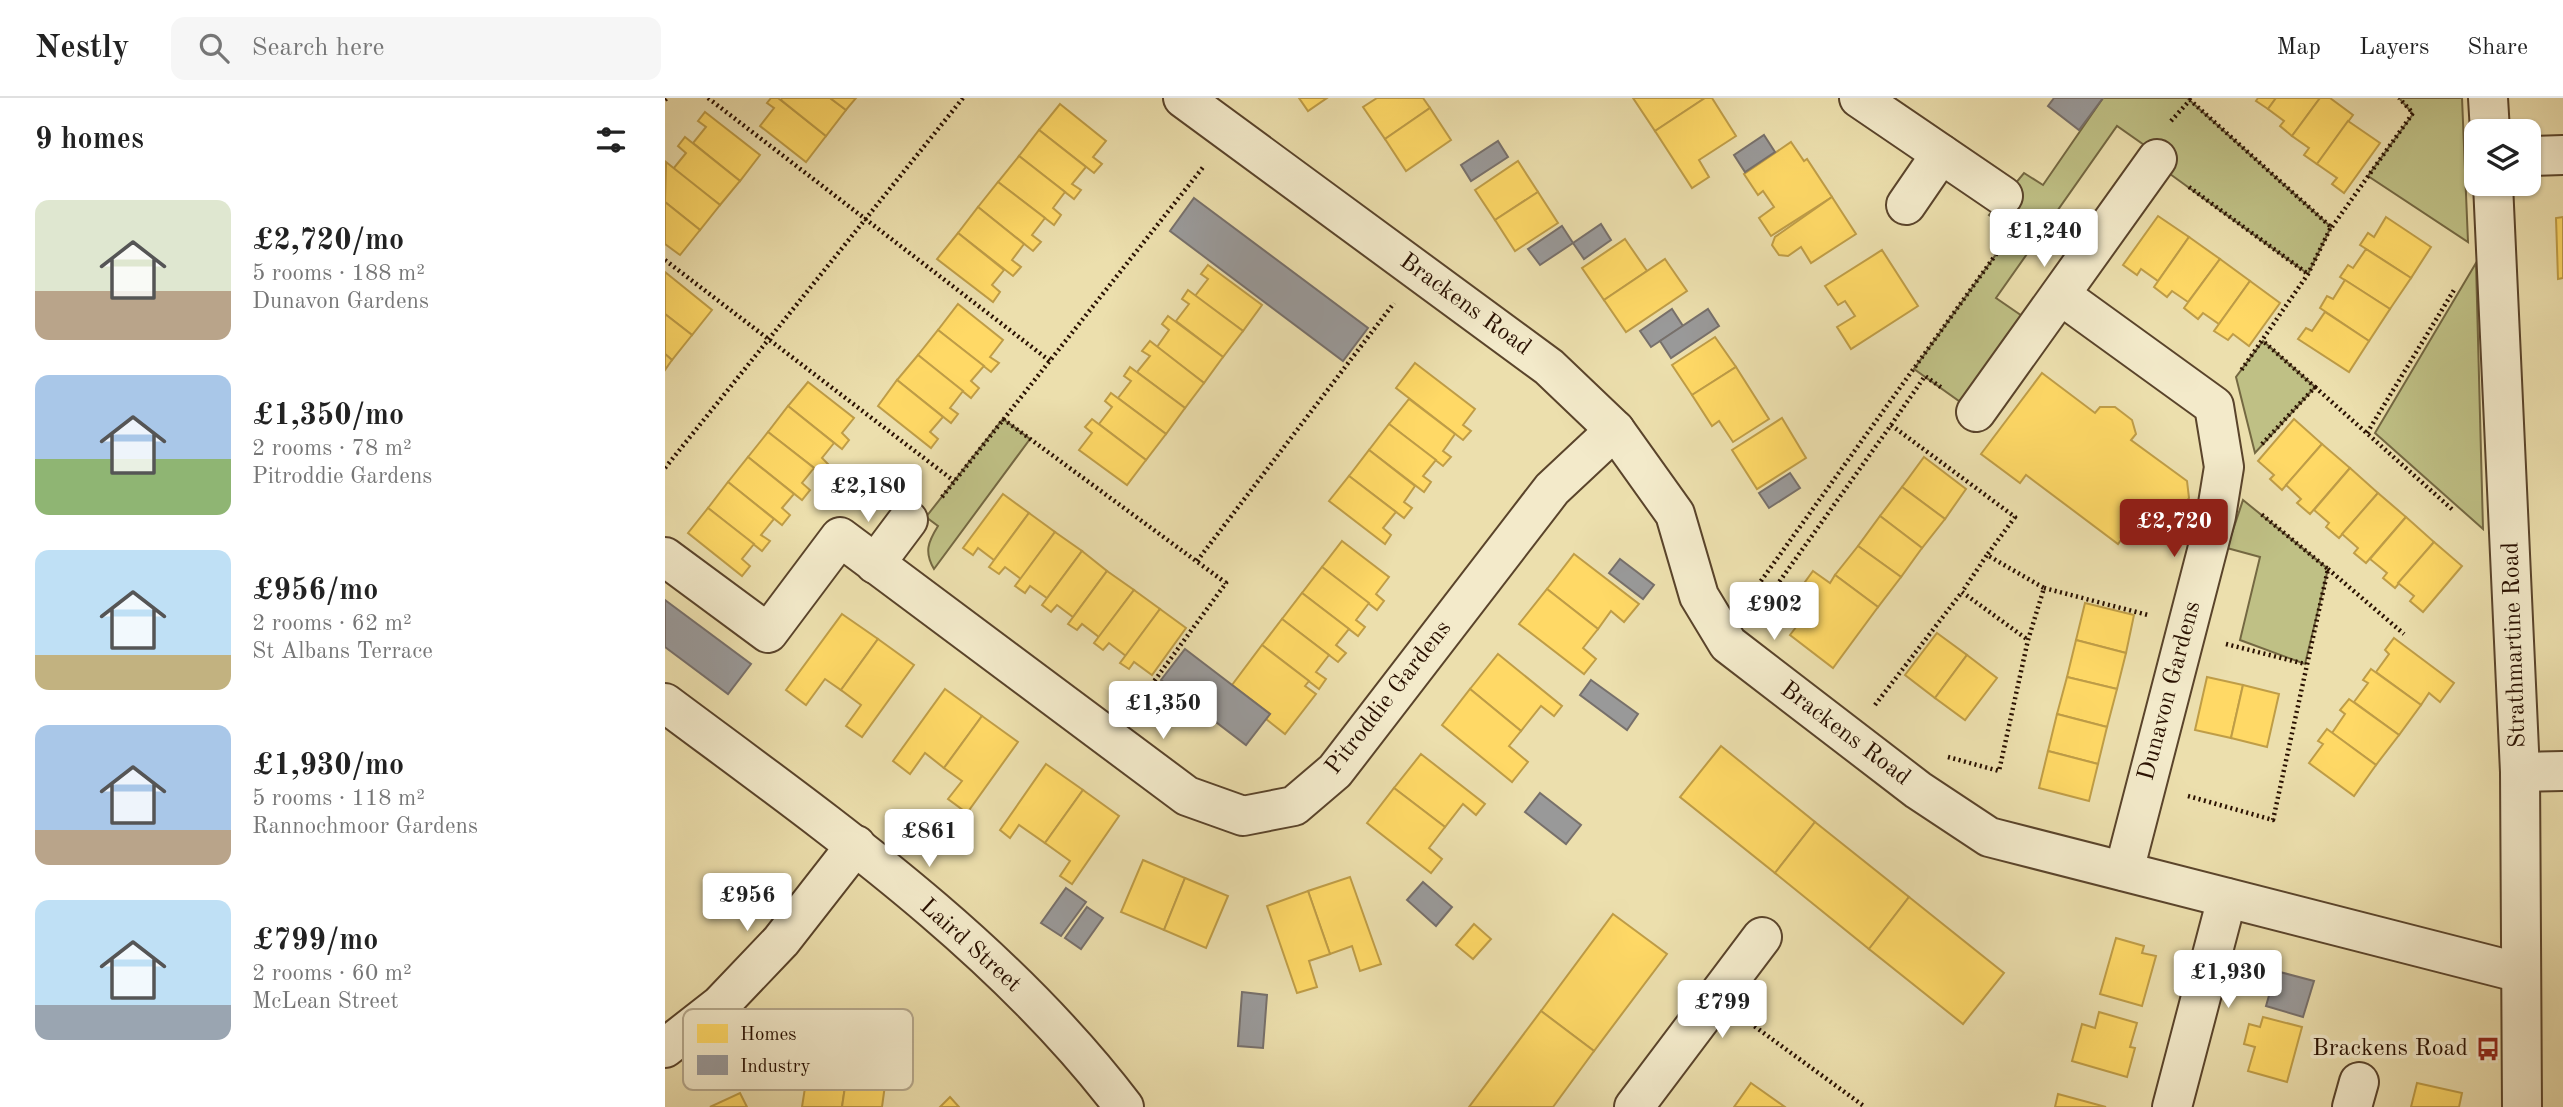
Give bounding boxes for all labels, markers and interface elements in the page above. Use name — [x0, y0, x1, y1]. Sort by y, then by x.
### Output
search box — [171, 17, 661, 80]
icon: search — [195, 29, 233, 67]
text: Nestly — [35, 32, 129, 65]
text: Search here — [251, 35, 385, 61]
text: Map — [2277, 36, 2321, 60]
text: Layers — [2359, 36, 2429, 60]
text: Share — [2467, 36, 2528, 60]
map controls — [2464, 119, 2541, 196]
button: layers — [2464, 119, 2541, 196]
icon: filters — [592, 121, 630, 159]
text: 9 homes — [35, 125, 144, 155]
pin: £1,240 — [1987, 209, 2101, 269]
text: £1,240 — [2006, 220, 2082, 243]
text: £2,720/mo — [252, 226, 404, 256]
icon: home — [91, 228, 175, 312]
street label: Brackens Road — [1395, 249, 1535, 361]
text: 5 rooms · 188 m² — [252, 262, 425, 285]
text: Dunavon Gardens — [252, 290, 429, 313]
text: £1,350/mo — [252, 401, 404, 431]
icon: home — [91, 403, 175, 487]
text: 2 rooms · 78 m² — [252, 437, 412, 460]
pin: £2,180 — [811, 464, 925, 524]
text: Pitroddie Gardens — [252, 465, 432, 488]
text: £2,180 — [830, 475, 906, 498]
pin: £2,720 — [2117, 500, 2231, 559]
text: £2,720 — [2136, 510, 2212, 533]
street label: Strathmartine Road — [2499, 542, 2531, 748]
text: £956/mo — [252, 576, 378, 606]
icon: home — [91, 578, 175, 662]
pin: £902 — [1733, 582, 1815, 642]
text: £902 — [1746, 593, 1802, 616]
street label: Dunavon Gardens — [2135, 599, 2205, 783]
text: 2 rooms · 62 m² — [252, 612, 412, 635]
street label: Pitroddie Gardens — [1322, 616, 1456, 780]
text: St Albans Terrace — [252, 640, 433, 663]
street label: Brackens Road — [1776, 678, 1914, 790]
pin: £1,350 — [1106, 682, 1220, 741]
text: £1,350 — [1125, 692, 1201, 715]
text: £1,930/mo — [252, 751, 404, 781]
icon: home — [91, 753, 175, 837]
text: 5 rooms · 118 m² — [252, 787, 425, 810]
pin: £861 — [888, 810, 970, 869]
text: Rannochmoor Gardens — [252, 815, 478, 838]
text: £861 — [901, 820, 957, 843]
pin: £956 — [706, 874, 788, 933]
text: £956 — [719, 884, 775, 907]
street label: Laird Street — [915, 895, 1025, 997]
text: £799/mo — [252, 926, 378, 956]
icon: home — [91, 928, 175, 1012]
pin: £1,930 — [2171, 950, 2285, 1010]
text: £1,930 — [2190, 961, 2266, 984]
text: 2 rooms · 60 m² — [252, 962, 412, 985]
pin: £799 — [1681, 981, 1763, 1040]
text: McLean Street — [252, 990, 398, 1013]
text: £799 — [1694, 991, 1750, 1014]
legend — [683, 1009, 913, 1090]
text: Homes — [740, 1026, 796, 1045]
bus stop icon: Brackens Road — [2474, 1035, 2502, 1063]
place label: Brackens Road — [2312, 1037, 2468, 1061]
text: Industry — [740, 1058, 811, 1077]

